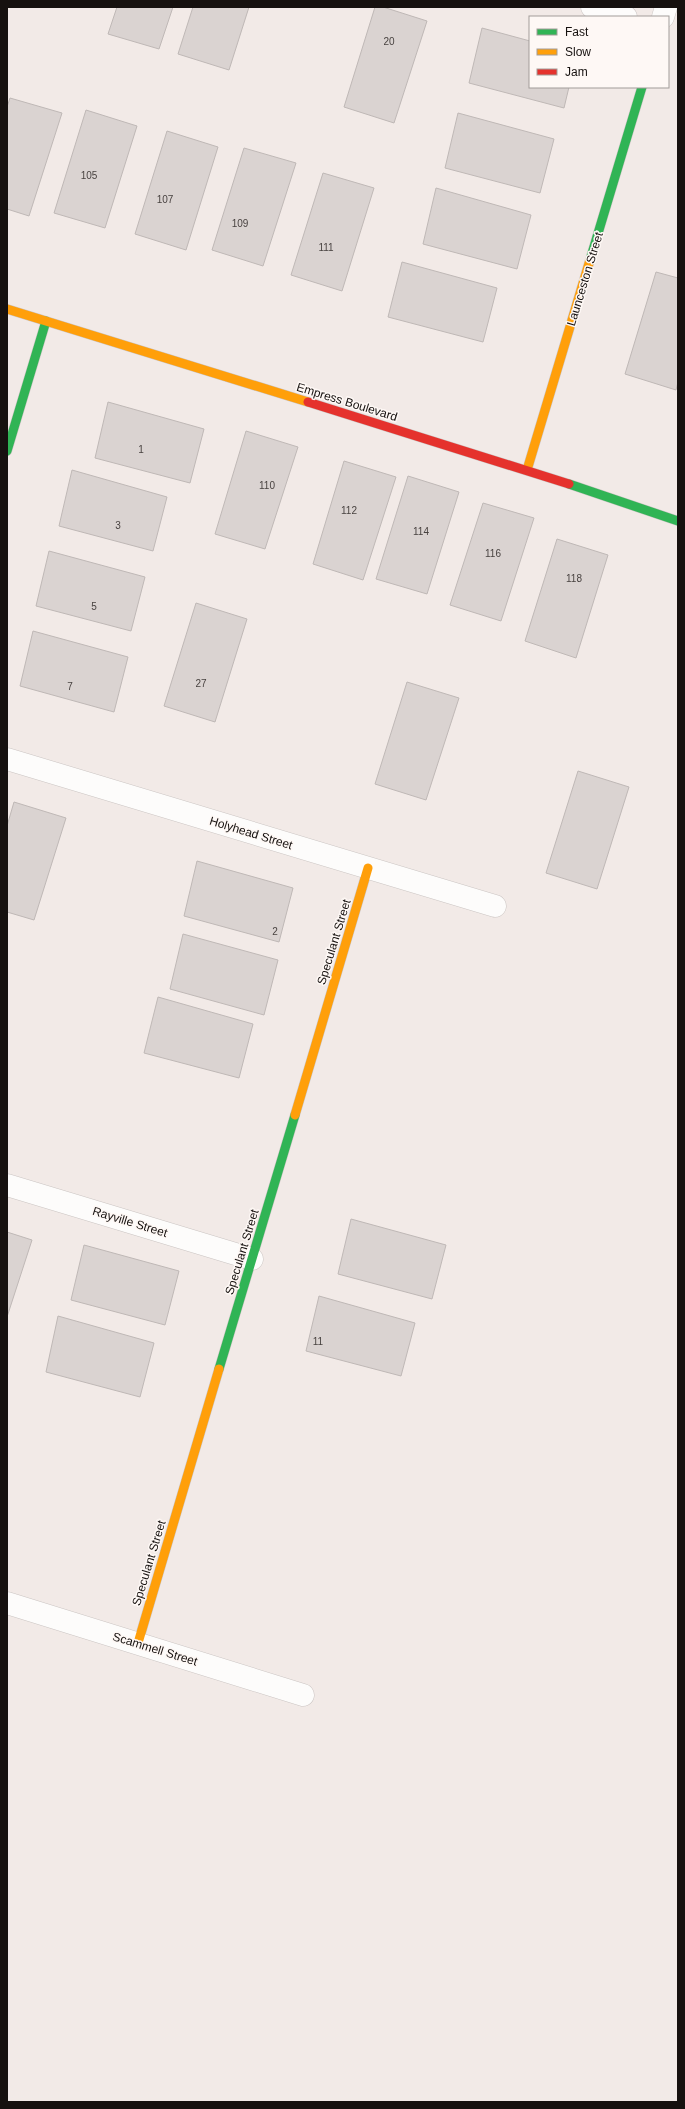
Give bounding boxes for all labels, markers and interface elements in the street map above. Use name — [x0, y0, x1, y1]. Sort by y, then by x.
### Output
legend — [529, 16, 669, 88]
text: Fast — [565, 25, 589, 39]
house number: 20 — [383, 36, 395, 47]
text: Slow — [565, 45, 591, 59]
text: Jam — [565, 65, 588, 79]
house number: 105 — [81, 170, 98, 181]
house number: 107 — [157, 194, 174, 205]
house number: 109 — [232, 218, 249, 229]
street label: Launceston Street — [564, 230, 606, 328]
house number: 111 — [318, 242, 334, 253]
street label: Empress Boulevard — [295, 380, 399, 424]
house number: 1 — [138, 444, 144, 455]
house number: 110 — [259, 480, 275, 491]
house number: 112 — [341, 505, 357, 516]
house number: 3 — [115, 520, 121, 531]
house number: 114 — [413, 526, 429, 537]
house number: 116 — [485, 548, 501, 559]
house number: 118 — [566, 573, 582, 584]
house number: 5 — [91, 601, 97, 612]
house number: 27 — [195, 678, 207, 689]
house number: 7 — [67, 681, 73, 692]
street label: Holyhead Street — [208, 814, 295, 852]
street label: Speculant Street — [314, 897, 354, 986]
house number: 2 — [272, 926, 278, 937]
street label: Rayville Street — [91, 1204, 170, 1240]
street label: Speculant Street — [222, 1207, 262, 1296]
house number: 11 — [313, 1336, 324, 1347]
street label: Speculant Street — [129, 1518, 169, 1607]
street label: Scammell Street — [111, 1629, 200, 1669]

